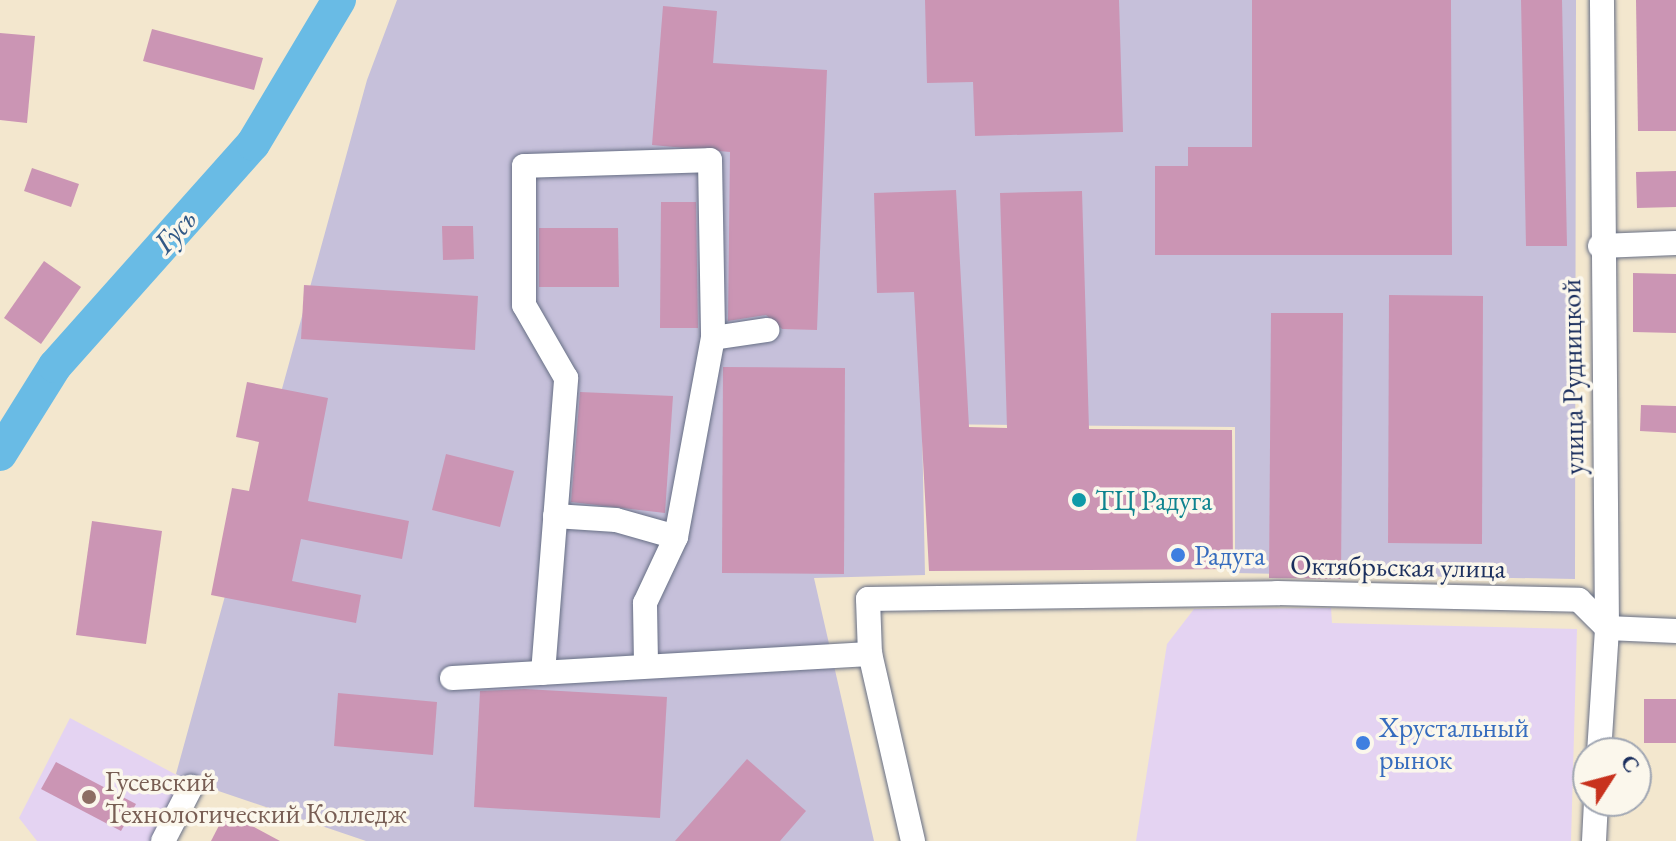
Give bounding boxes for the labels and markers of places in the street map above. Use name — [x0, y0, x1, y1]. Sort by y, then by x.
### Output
place label: ТЦ Радуга — [1095, 483, 1212, 517]
marker: ТЦ Радуга — [1070, 491, 1088, 509]
place label: Радуга — [1194, 538, 1265, 572]
marker: Радуга — [1169, 546, 1187, 564]
place label: Хрустальный рынок — [1379, 710, 1529, 776]
marker: Хрустальный рынок — [1354, 734, 1372, 752]
place label: Гусевский Технологический Колледж — [105, 764, 407, 830]
marker: Гусевский Технологический Колледж — [80, 788, 98, 806]

